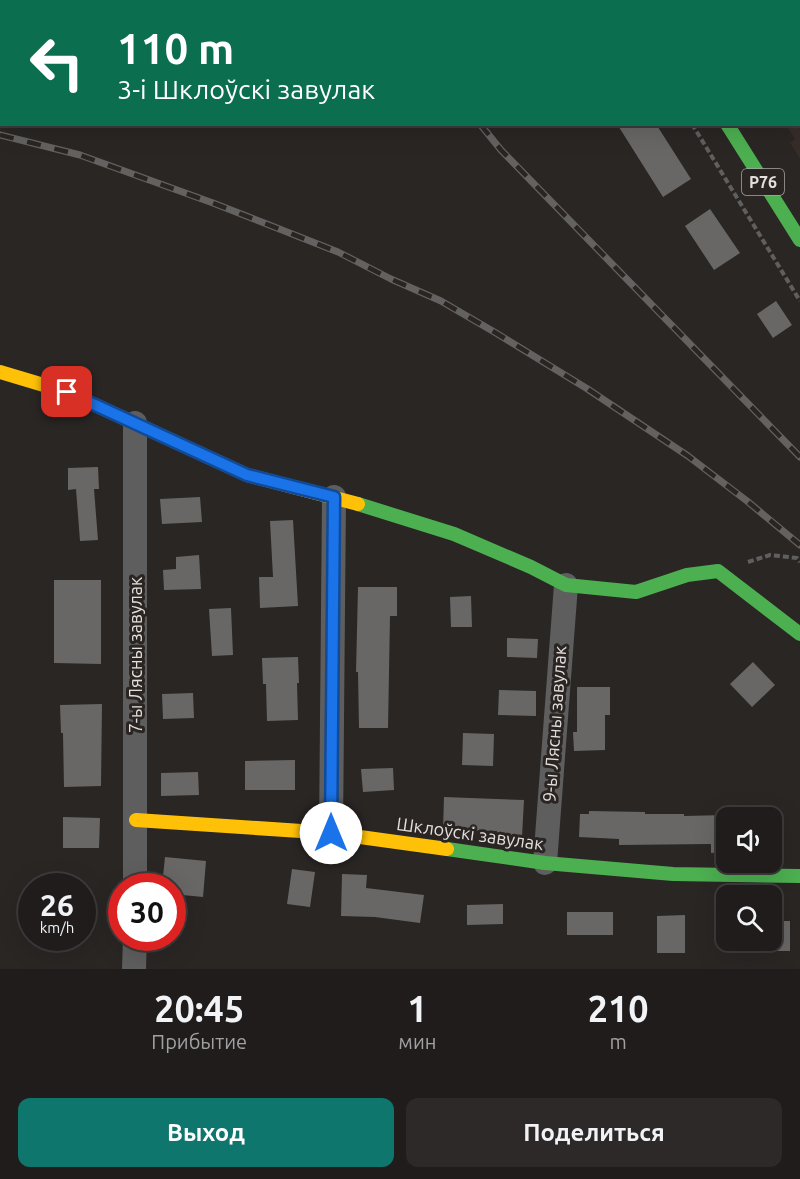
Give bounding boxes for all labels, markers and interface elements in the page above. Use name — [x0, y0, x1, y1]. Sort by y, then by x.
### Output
icon: left — [18, 24, 96, 102]
text: 110 m — [117, 25, 234, 72]
text: 3-і Шклоўскі завулак — [117, 74, 375, 104]
road number: Р76 — [742, 169, 784, 195]
pin — [41, 366, 92, 417]
icon: arrive — [50, 375, 83, 408]
street label: 7-ы Лясны завулак — [125, 577, 145, 733]
street label: 9-ы Лясны завулак — [539, 645, 569, 803]
position arrow — [299, 801, 363, 865]
map controls — [716, 807, 782, 951]
button: sound — [716, 807, 782, 873]
street label: Шклоўскі завулак — [395, 813, 545, 853]
speed limit sign: 30 — [108, 873, 186, 951]
button: search — [716, 885, 782, 951]
text: 26 — [40, 888, 74, 922]
text: km/h — [40, 919, 74, 936]
text: 20:45 — [154, 988, 244, 1029]
text: 1 — [407, 988, 428, 1029]
text: 210 — [588, 988, 649, 1029]
text: Прибытие — [151, 1030, 247, 1053]
text: мин — [398, 1030, 436, 1053]
text: m — [610, 1030, 627, 1053]
button: Выход — [18, 1098, 394, 1167]
button: Поделиться — [406, 1098, 782, 1167]

